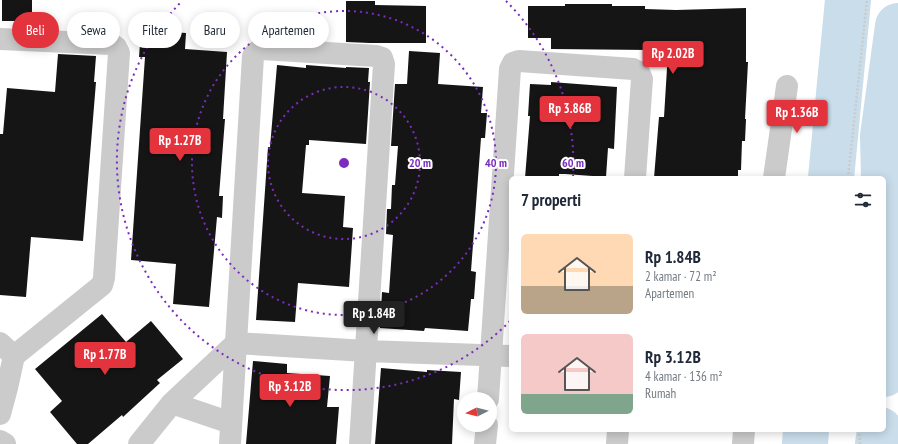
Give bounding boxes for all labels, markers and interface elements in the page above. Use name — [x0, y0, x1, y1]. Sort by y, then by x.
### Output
chip: Beli — [12, 12, 59, 48]
chip: Sewa — [67, 12, 120, 48]
chip: Filter — [128, 12, 182, 48]
chip: Baru — [190, 12, 240, 48]
chip: Apartemen — [248, 12, 329, 48]
pin: Rp 2.02B — [632, 41, 714, 75]
text: Rp 2.02B — [652, 45, 694, 62]
pin: Rp 3.86B — [529, 96, 611, 130]
text: Rp 3.86B — [549, 100, 591, 117]
pin: Rp 1.36B — [756, 100, 838, 134]
text: Rp 1.36B — [776, 104, 818, 121]
pin: Rp 1.27B — [139, 128, 221, 162]
text: Rp 1.27B — [159, 132, 201, 149]
text: 20 m — [409, 155, 431, 170]
text: 40 m — [485, 155, 507, 170]
text: 60 m — [562, 155, 584, 170]
centre of rings — [337, 156, 351, 170]
text: 7 properti — [521, 189, 581, 211]
icon: filters — [852, 189, 874, 211]
text: Rp 1.84B — [645, 246, 701, 268]
icon: home — [553, 250, 601, 298]
text: 2 kamar · 72 m² — [645, 268, 717, 285]
text: Apartemen — [645, 285, 694, 302]
pin: Rp 1.84B — [333, 301, 415, 335]
text: Rp 1.84B — [353, 305, 395, 322]
pin: Rp 1.77B — [64, 342, 146, 376]
text: Rp 1.77B — [84, 346, 126, 363]
text: Rp 3.12B — [645, 346, 701, 368]
icon: home — [553, 350, 601, 398]
text: 4 kamar · 136 m² — [645, 368, 722, 385]
pin: Rp 3.12B — [249, 374, 331, 408]
text: Rp 3.12B — [269, 378, 311, 395]
text: Rumah — [645, 385, 676, 402]
north arrow — [457, 392, 497, 432]
map controls — [457, 392, 497, 432]

